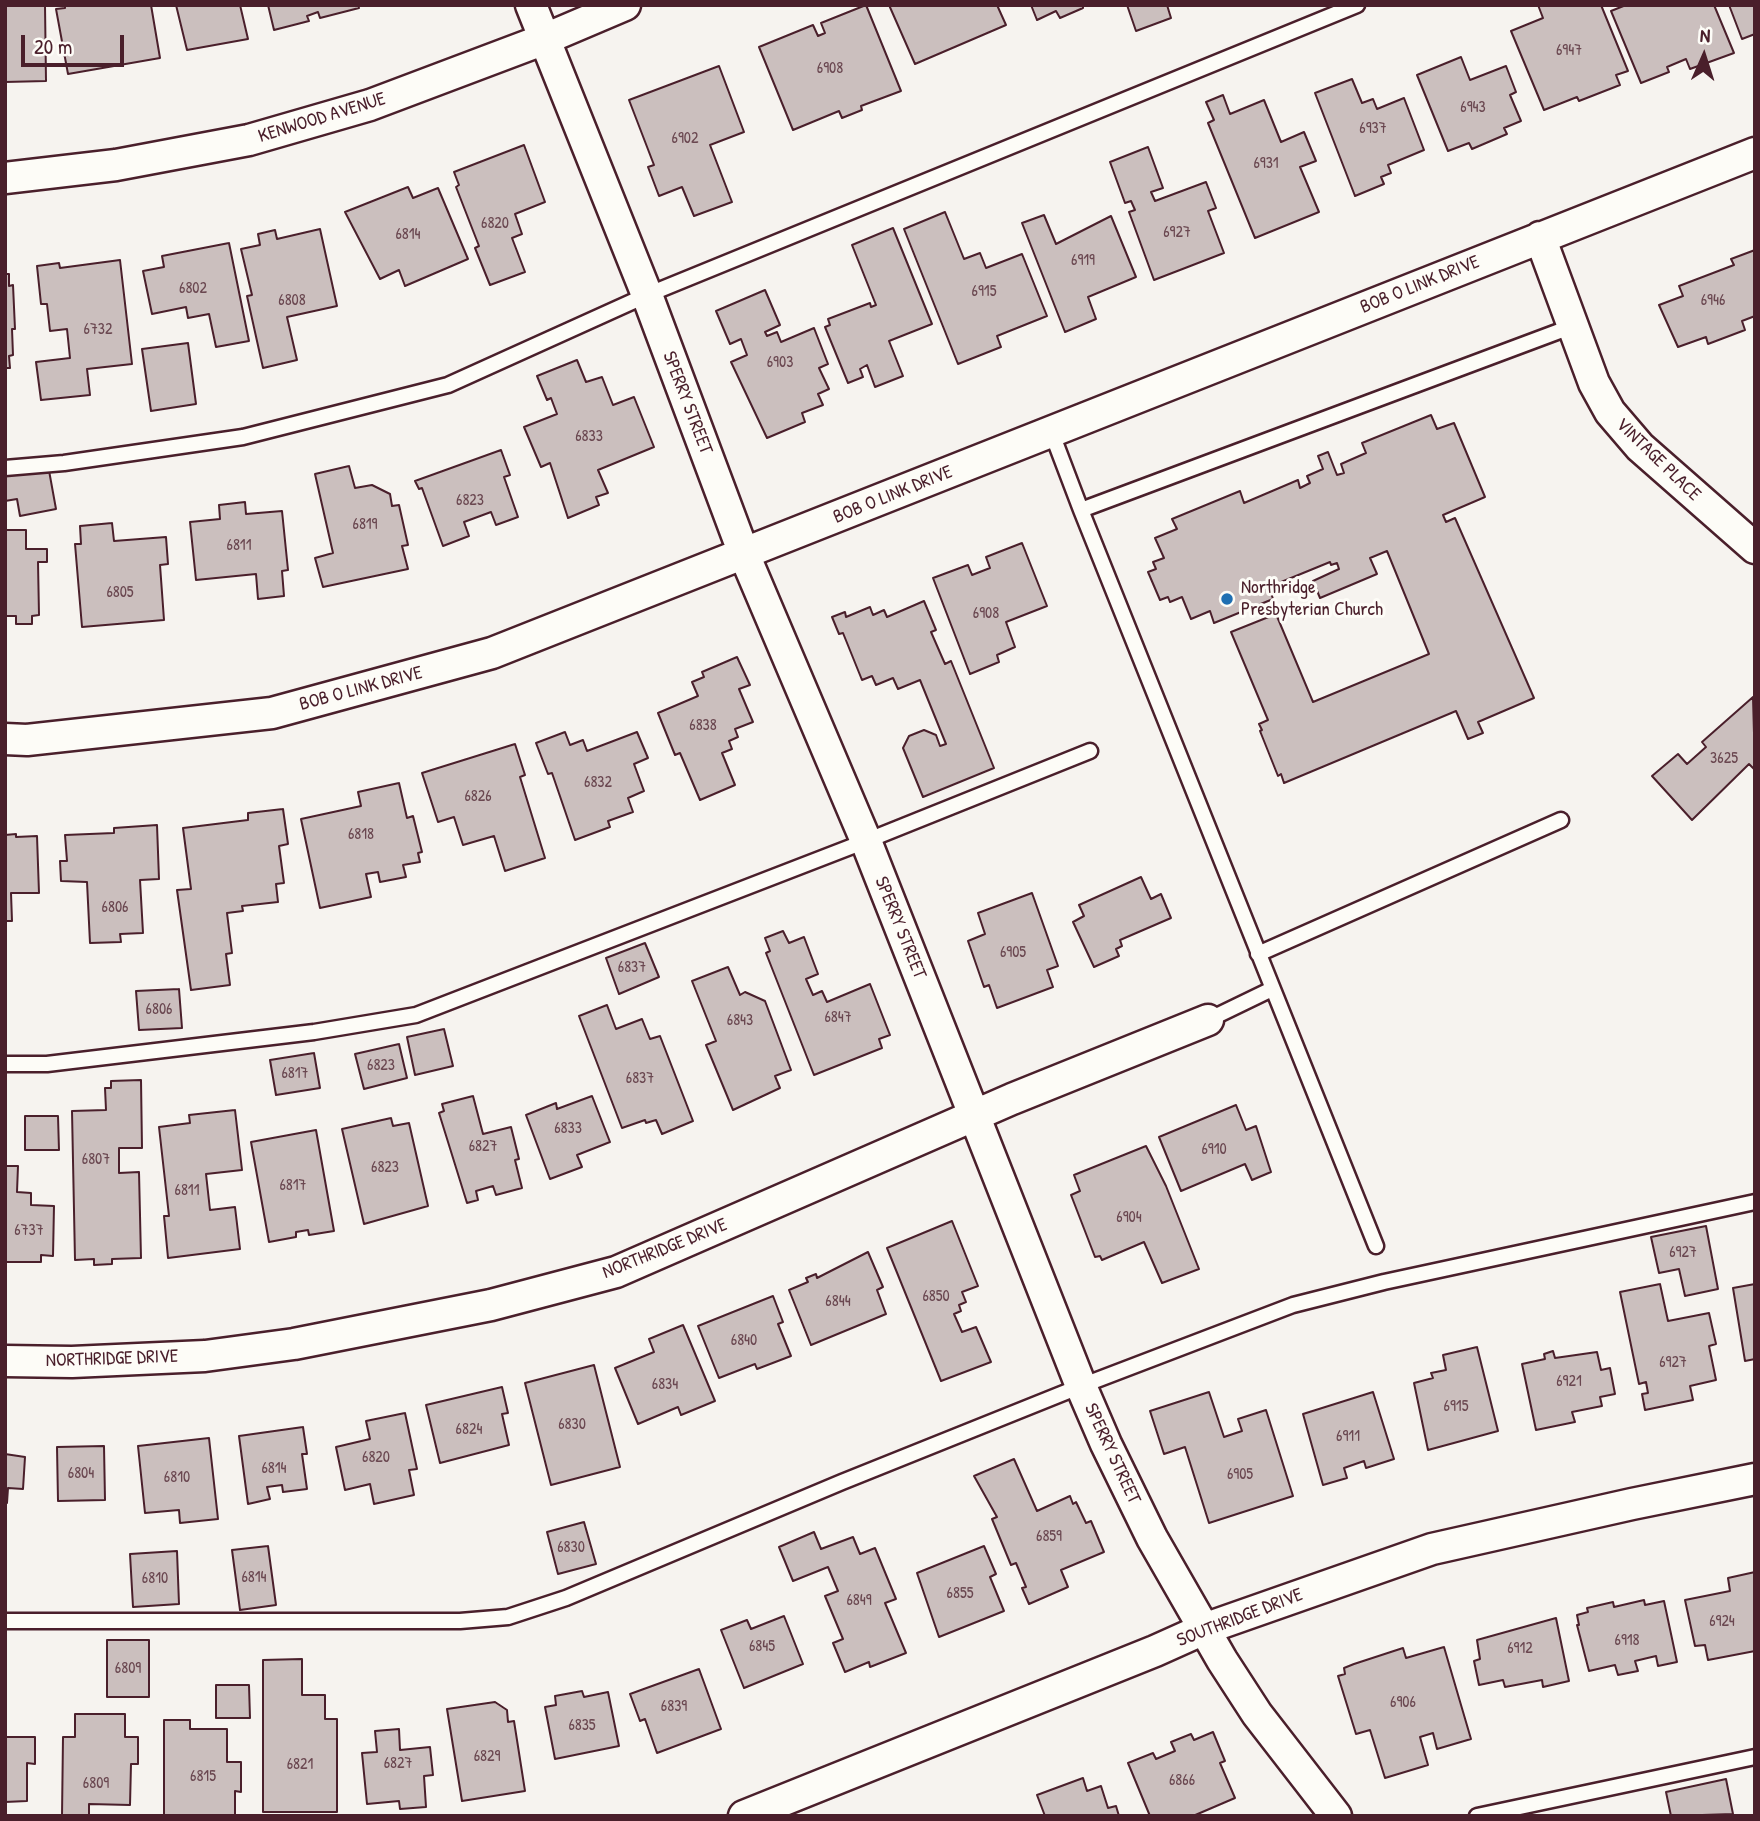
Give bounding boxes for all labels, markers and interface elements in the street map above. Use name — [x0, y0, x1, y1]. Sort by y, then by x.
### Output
scale bar — [24, 21, 128, 65]
north arrow — [1669, 21, 1739, 91]
text: N — [1699, 22, 1711, 48]
text: 20 m — [34, 32, 72, 61]
house number: 6947 — [1556, 41, 1582, 61]
house number: 6908 — [817, 59, 843, 79]
street label: KENWOOD AVENUE — [256, 88, 388, 148]
house number: 6943 — [1460, 98, 1486, 118]
house number: 6937 — [1359, 119, 1387, 139]
house number: 6902 — [672, 129, 698, 149]
house number: 6931 — [1253, 154, 1279, 174]
house number: 6820 — [481, 214, 509, 234]
house number: 6927 — [1163, 223, 1191, 243]
house number: 6814 — [395, 225, 421, 245]
house number: 6919 — [1071, 251, 1095, 271]
street label: BOB O LINK DRIVE — [1357, 251, 1483, 319]
house number: 6802 — [179, 279, 207, 299]
house number: 6915 — [972, 282, 996, 302]
house number: 6808 — [278, 291, 306, 311]
house number: 6946 — [1701, 291, 1725, 311]
house number: 6732 — [84, 320, 112, 340]
street label: SPERRY STREET — [657, 348, 717, 458]
house number: 6903 — [767, 353, 793, 373]
street label: VINTAGE PLACE — [1611, 414, 1705, 506]
house number: 6833 — [575, 427, 603, 447]
street label: BOB O LINK DRIVE — [830, 461, 956, 529]
house number: 6823 — [456, 491, 484, 511]
house number: 6819 — [353, 515, 377, 535]
house number: 6811 — [227, 536, 251, 556]
place label: Northridge Presbyterian Church — [1241, 577, 1383, 621]
house number: 6805 — [106, 583, 134, 603]
marker: Northridge Presbyterian Church — [1219, 591, 1235, 607]
house number: 6908 — [973, 604, 999, 624]
street label: BOB O LINK DRIVE — [297, 662, 425, 716]
house number: 6838 — [689, 716, 717, 736]
house number: 3625 — [1710, 749, 1738, 769]
house number: 6832 — [584, 773, 612, 793]
house number: 6826 — [464, 787, 492, 807]
house number: 6818 — [348, 825, 374, 845]
street label: SPERRY STREET — [869, 874, 931, 982]
house number: 6806 — [102, 898, 128, 918]
house number: 6905 — [1000, 943, 1026, 963]
house number: 6837 — [618, 958, 646, 978]
house number: 6806 — [146, 1000, 172, 1020]
house number: 6847 — [824, 1008, 852, 1028]
house number: 6843 — [727, 1011, 753, 1031]
house number: 6823 — [367, 1056, 395, 1076]
house number: 6817 — [281, 1064, 309, 1084]
house number: 6837 — [626, 1069, 654, 1089]
house number: 6833 — [554, 1119, 582, 1139]
house number: 6827 — [469, 1137, 497, 1157]
house number: 6910 — [1201, 1140, 1227, 1160]
house number: 6807 — [82, 1150, 110, 1170]
house number: 6823 — [371, 1158, 399, 1178]
house number: 6817 — [279, 1176, 307, 1196]
house number: 6811 — [175, 1181, 199, 1201]
house number: 6904 — [1116, 1208, 1142, 1228]
street label: NORTHRIDGE DRIVE — [599, 1214, 731, 1284]
house number: 6737 — [14, 1221, 44, 1241]
house number: 6927 — [1669, 1243, 1697, 1263]
house number: 6850 — [922, 1287, 950, 1307]
house number: 6844 — [825, 1292, 851, 1312]
house number: 6840 — [731, 1331, 757, 1351]
street label: NORTHRIDGE DRIVE — [46, 1345, 178, 1373]
house number: 6927 — [1659, 1353, 1687, 1373]
house number: 6921 — [1556, 1372, 1582, 1392]
house number: 6834 — [652, 1375, 678, 1395]
house number: 6915 — [1444, 1397, 1468, 1417]
street label: SPERRY STREET — [1079, 1400, 1145, 1508]
house number: 6830 — [558, 1415, 586, 1435]
house number: 6824 — [456, 1420, 482, 1440]
house number: 6911 — [1336, 1427, 1360, 1447]
house number: 6820 — [362, 1448, 390, 1468]
house number: 6814 — [261, 1459, 287, 1479]
house number: 6804 — [68, 1464, 94, 1484]
house number: 6905 — [1227, 1465, 1253, 1485]
house number: 6810 — [164, 1468, 190, 1488]
house number: 6859 — [1036, 1527, 1062, 1547]
house number: 6830 — [557, 1538, 585, 1558]
house number: 6814 — [241, 1568, 267, 1588]
house number: 6810 — [142, 1569, 168, 1589]
house number: 6855 — [947, 1584, 973, 1604]
street label: SOUTHRIDGE DRIVE — [1174, 1584, 1306, 1652]
house number: 6849 — [846, 1591, 872, 1611]
house number: 6924 — [1709, 1612, 1735, 1632]
house number: 6918 — [1615, 1631, 1639, 1651]
house number: 6845 — [749, 1637, 775, 1657]
house number: 6912 — [1507, 1639, 1533, 1659]
house number: 6809 — [115, 1659, 141, 1679]
house number: 6906 — [1390, 1693, 1416, 1713]
house number: 6839 — [661, 1697, 687, 1717]
house number: 6835 — [568, 1716, 596, 1736]
house number: 6829 — [474, 1747, 500, 1767]
house number: 6827 — [384, 1754, 412, 1774]
house number: 6821 — [287, 1755, 313, 1775]
house number: 6815 — [190, 1767, 216, 1787]
house number: 6866 — [1169, 1771, 1195, 1791]
house number: 6809 — [83, 1774, 109, 1794]

